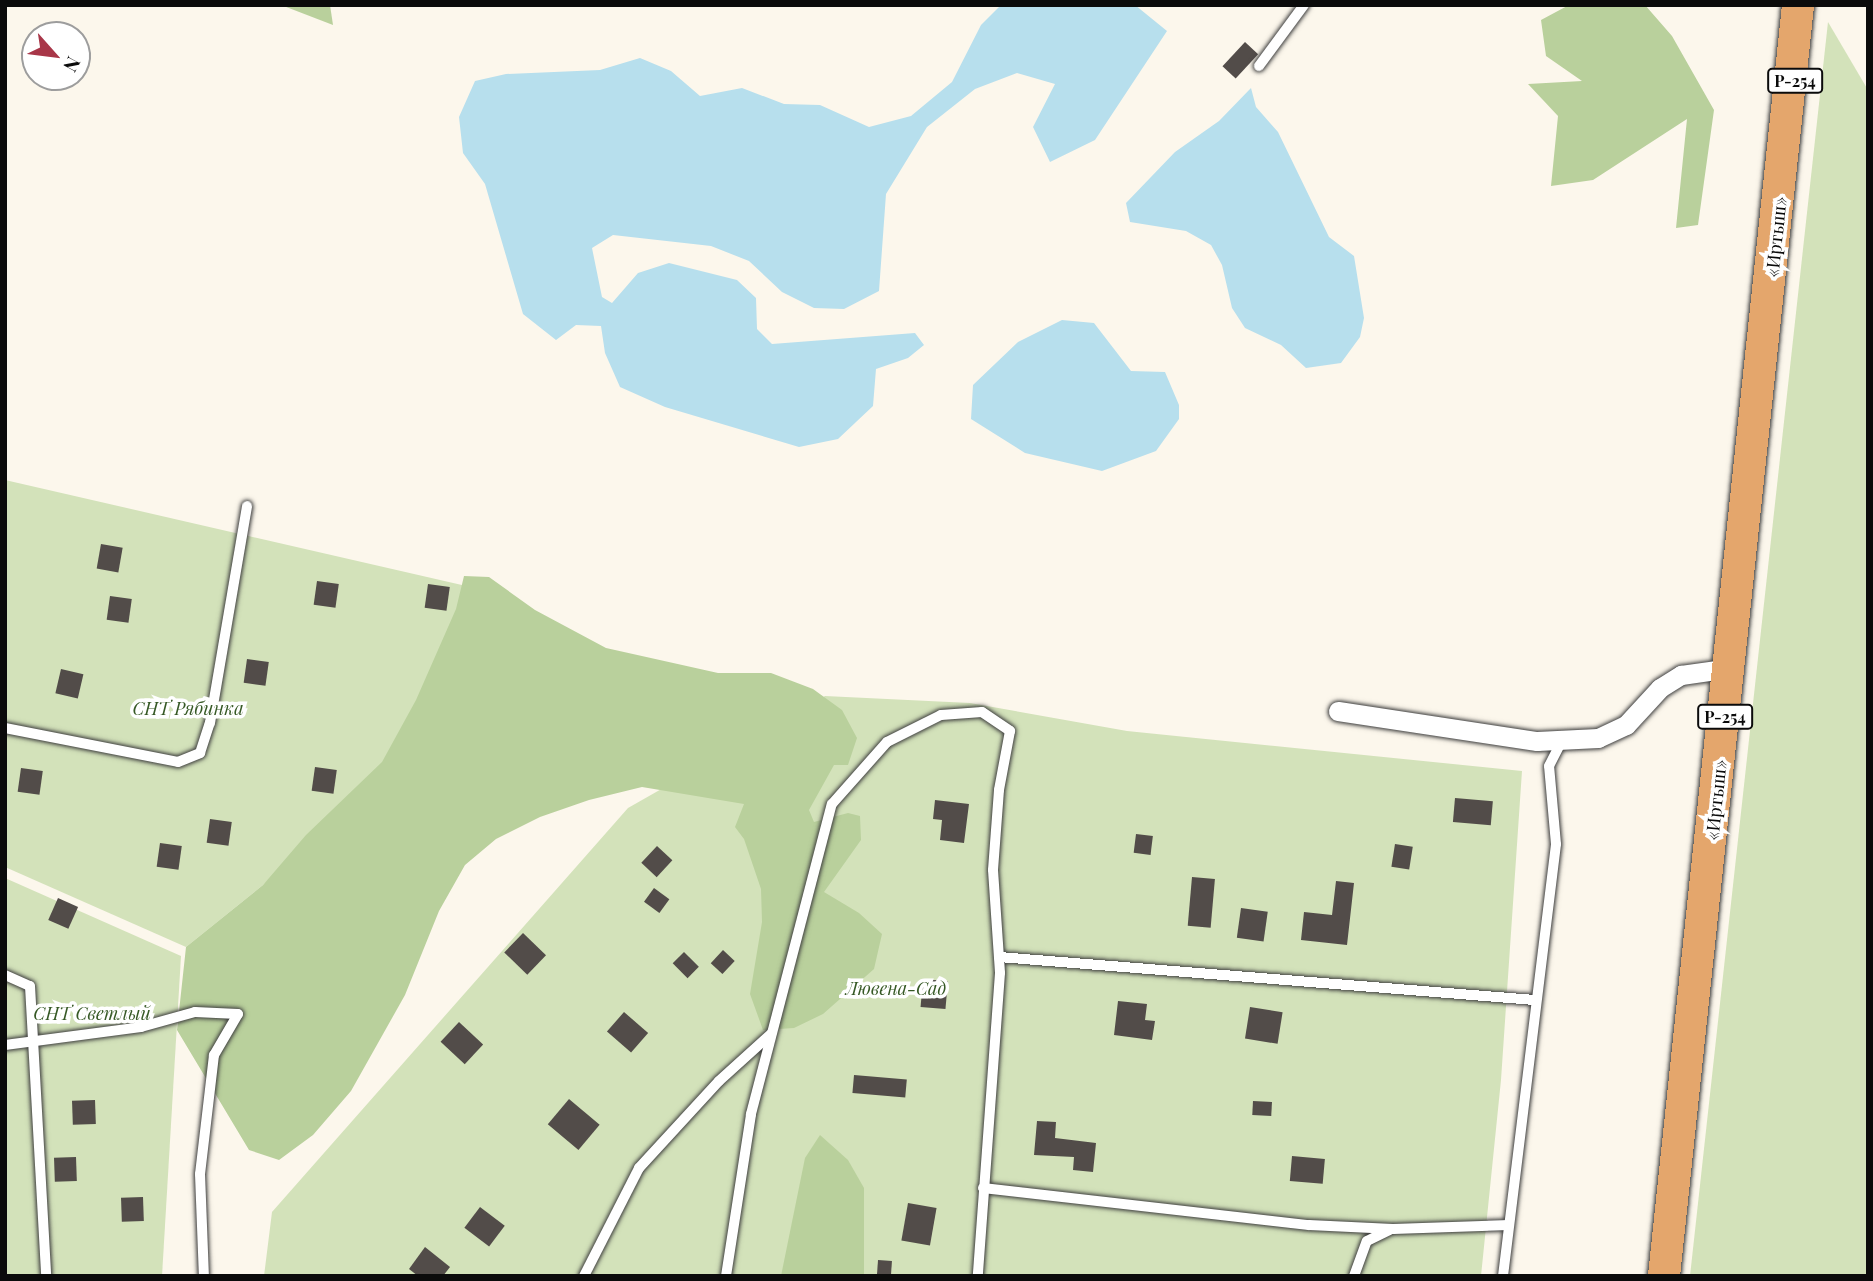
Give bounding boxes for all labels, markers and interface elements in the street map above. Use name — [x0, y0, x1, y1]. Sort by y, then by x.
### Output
north arrow — [21, 21, 91, 91]
text: N — [58, 53, 87, 77]
road number: Р-254 — [1767, 68, 1823, 94]
street label: «Иртыш» — [1761, 196, 1791, 278]
park label: СНТ Рябинка — [132, 697, 244, 719]
road number: Р-254 — [1697, 704, 1753, 730]
street label: «Иртыш» — [1701, 759, 1731, 841]
park label: Лювена-Сад — [846, 977, 946, 999]
park label: СНТ Светлый — [33, 1002, 151, 1024]

